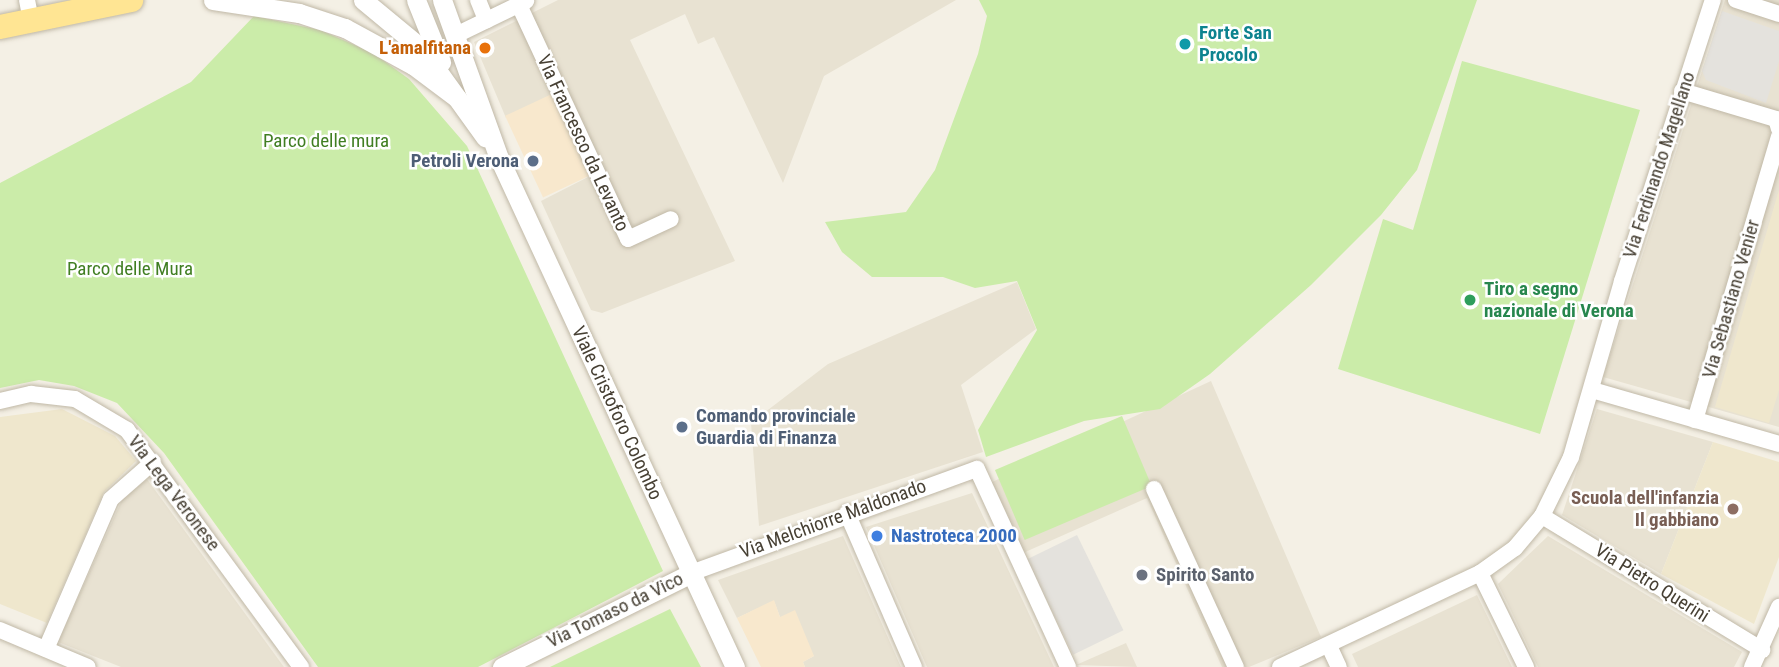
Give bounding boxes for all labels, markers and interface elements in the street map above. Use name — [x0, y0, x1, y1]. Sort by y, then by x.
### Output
place label: Forte San Procolo — [1199, 22, 1272, 66]
marker: Forte San Procolo — [1177, 36, 1193, 52]
place label: L'amalfitana — [379, 37, 471, 59]
marker: L'amalfitana — [477, 40, 493, 56]
street label: Via Francesco da Levanto — [532, 51, 634, 235]
street label: Via Ferdinando Magellano — [1618, 69, 1700, 261]
park label: Parco delle mura — [263, 130, 389, 152]
place label: Petroli Verona — [411, 150, 519, 172]
marker: Petroli Verona — [525, 153, 541, 169]
street label: Via Sebastiano Venier — [1697, 217, 1765, 381]
park label: Parco delle Mura — [67, 258, 193, 280]
place label: Tiro a segno nazionale di Verona — [1484, 278, 1634, 322]
marker: Tiro a segno nazionale di Verona — [1462, 292, 1478, 308]
street label: Viale Cristoforo Colombo — [567, 323, 667, 503]
place label: Comando provinciale Guardia di Finanza — [696, 405, 856, 449]
marker: Comando provinciale Guardia di Finanza — [674, 419, 690, 435]
street label: Via Lega Veronese — [123, 431, 225, 555]
street label: Via Melchiorre Maldonado — [737, 475, 929, 563]
place label: Scuola dell'infanzia Il gabbiano — [1571, 487, 1719, 531]
marker: Scuola dell'infanzia Il gabbiano — [1725, 501, 1741, 517]
place label: Nastroteca 2000 — [891, 525, 1017, 547]
marker: Nastroteca 2000 — [869, 528, 885, 544]
street label: Via Pietro Querini — [1591, 539, 1713, 627]
place label: Spirito Santo — [1156, 564, 1254, 586]
street label: Via Tomaso da Vico — [543, 567, 687, 653]
marker: Spirito Santo — [1134, 567, 1150, 583]

